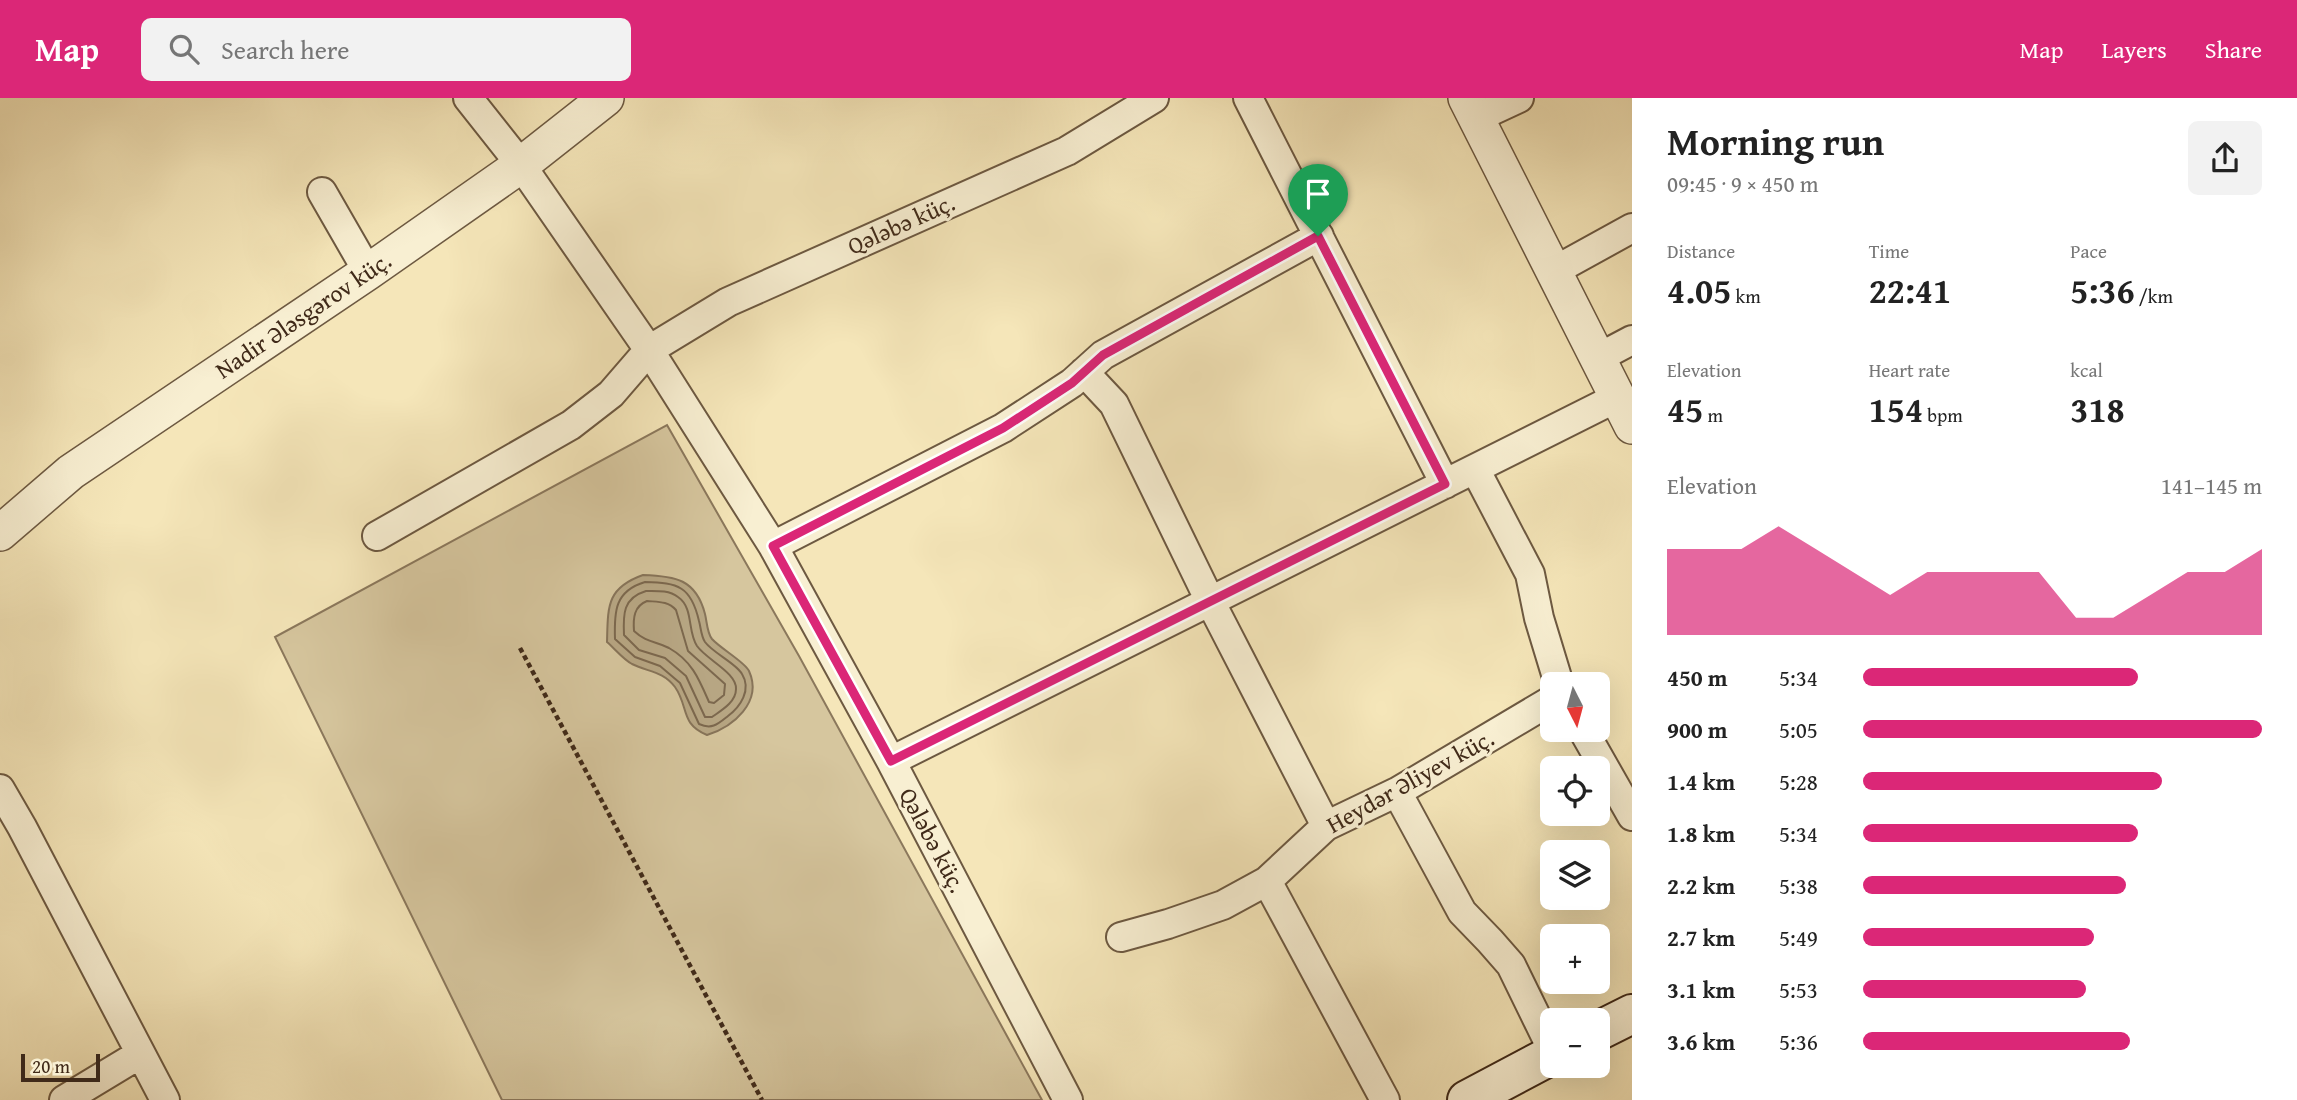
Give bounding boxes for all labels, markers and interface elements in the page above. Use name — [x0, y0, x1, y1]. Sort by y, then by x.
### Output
search box — [141, 18, 631, 81]
text: Map — [35, 25, 99, 73]
icon: search — [165, 30, 203, 68]
text: Search here — [221, 30, 349, 69]
text: Map — [2020, 32, 2063, 67]
text: Layers — [2101, 32, 2167, 67]
text: Share — [2205, 32, 2262, 67]
text: Morning run — [1667, 113, 1884, 169]
button: share — [2188, 121, 2262, 195]
pin — [1288, 164, 1348, 236]
text: 09:45 · 9 × 450 m — [1667, 167, 1819, 200]
icon: arrive — [1299, 175, 1337, 213]
street label: Qələbə küç. — [842, 185, 960, 263]
text: Distance — [1667, 237, 1735, 265]
text: Time — [1869, 237, 1909, 265]
text: Pace — [2070, 237, 2107, 265]
street label: Nadir Ələsgərov küç. — [208, 243, 398, 387]
text: 4.05 — [1667, 265, 1731, 316]
text: 22:41 — [1869, 265, 1951, 316]
text: 5:36 — [2070, 265, 2135, 316]
text: km — [1731, 282, 1761, 310]
text: /km — [2135, 282, 2173, 310]
text: Elevation — [1667, 356, 1741, 384]
text: Heart rate — [1869, 356, 1950, 384]
text: kcal — [2070, 356, 2103, 384]
text: 45 — [1667, 384, 1703, 435]
text: 154 — [1869, 384, 1923, 435]
text: 318 — [2070, 384, 2125, 435]
text: m — [1703, 401, 1723, 429]
text: bpm — [1923, 401, 1963, 429]
text: Elevation — [1667, 469, 1757, 502]
text: 141–145 m — [2161, 469, 2262, 502]
text: 450 m — [1667, 661, 1728, 694]
text: 5:34 — [1779, 661, 1818, 694]
north arrow — [1540, 672, 1610, 742]
map controls — [1540, 672, 1610, 1078]
text: 900 m — [1667, 713, 1728, 746]
text: 5:05 — [1779, 713, 1818, 746]
street label: Heydər Əliyev küç. — [1320, 720, 1500, 842]
button: locate — [1540, 756, 1610, 826]
text: 1.4 km — [1667, 765, 1735, 798]
text: 5:28 — [1779, 765, 1818, 798]
street label: Qələbə küç. — [891, 781, 975, 899]
text: 1.8 km — [1667, 817, 1735, 850]
text: 5:34 — [1779, 817, 1818, 850]
button: layers — [1540, 840, 1610, 910]
text: 2.2 km — [1667, 869, 1735, 902]
text: 5:38 — [1779, 869, 1818, 902]
text: 2.7 km — [1667, 921, 1735, 954]
text: 5:49 — [1779, 921, 1818, 954]
button: + — [1540, 924, 1610, 994]
text: 3.1 km — [1667, 973, 1735, 1006]
text: 5:53 — [1779, 973, 1818, 1006]
button: − — [1540, 1008, 1610, 1078]
text: 3.6 km — [1667, 1025, 1735, 1058]
text: 5:36 — [1779, 1025, 1818, 1058]
scale bar — [21, 1051, 100, 1083]
text: 20 m — [32, 1052, 70, 1080]

